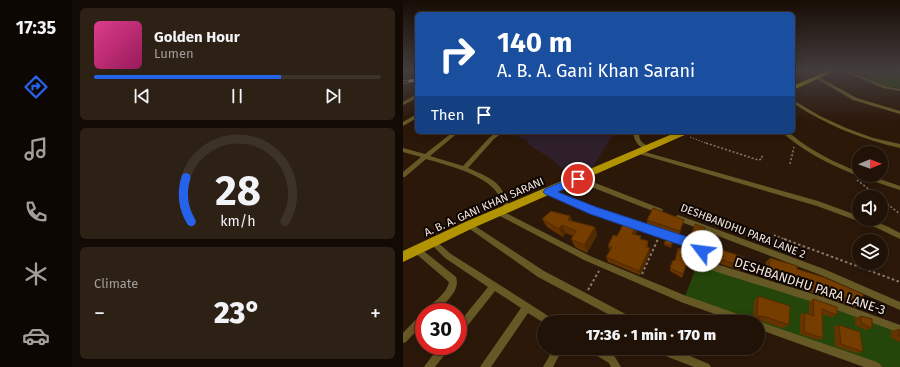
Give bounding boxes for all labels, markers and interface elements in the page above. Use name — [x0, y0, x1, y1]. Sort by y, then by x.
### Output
text: 17:35 — [16, 17, 56, 39]
text: 140 m — [497, 26, 573, 59]
text: Golden Hour — [154, 28, 240, 46]
icon: right — [431, 28, 483, 80]
text: Lumen — [154, 46, 194, 61]
text: A. B. A. Gani Khan Sarani — [497, 60, 695, 82]
icon: directions — [22, 73, 50, 101]
icon: previous — [131, 85, 153, 107]
icon: pause — [226, 85, 248, 107]
icon: next — [322, 85, 344, 107]
icon: arrive — [473, 104, 495, 126]
text: Then — [431, 106, 465, 124]
icon: music — [22, 135, 50, 163]
north arrow — [852, 146, 888, 182]
map controls — [852, 146, 888, 270]
pin — [561, 162, 595, 196]
text: 28 — [215, 165, 260, 215]
icon: arrive — [567, 168, 589, 190]
street label: A. B. A. GANI KHAN SARANI — [422, 175, 546, 239]
button: sound — [852, 190, 888, 226]
icon: phone — [22, 198, 50, 226]
street label: DESHBANDHU PARA LANE 2 — [679, 201, 807, 261]
text: km/h — [220, 212, 255, 229]
position arrow — [681, 230, 723, 272]
button: layers — [852, 234, 888, 270]
street label: DESHBANDHU PARA LANE-3 — [733, 254, 887, 318]
icon: climate — [22, 260, 50, 288]
text: Climate — [94, 276, 138, 291]
text: 23° — [214, 295, 261, 331]
text: − — [94, 300, 105, 327]
text: + — [370, 300, 381, 327]
speed limit sign: 30 — [415, 303, 467, 355]
icon: car — [22, 322, 50, 350]
text: 17:36 · 1 min · 170 m — [586, 326, 716, 344]

